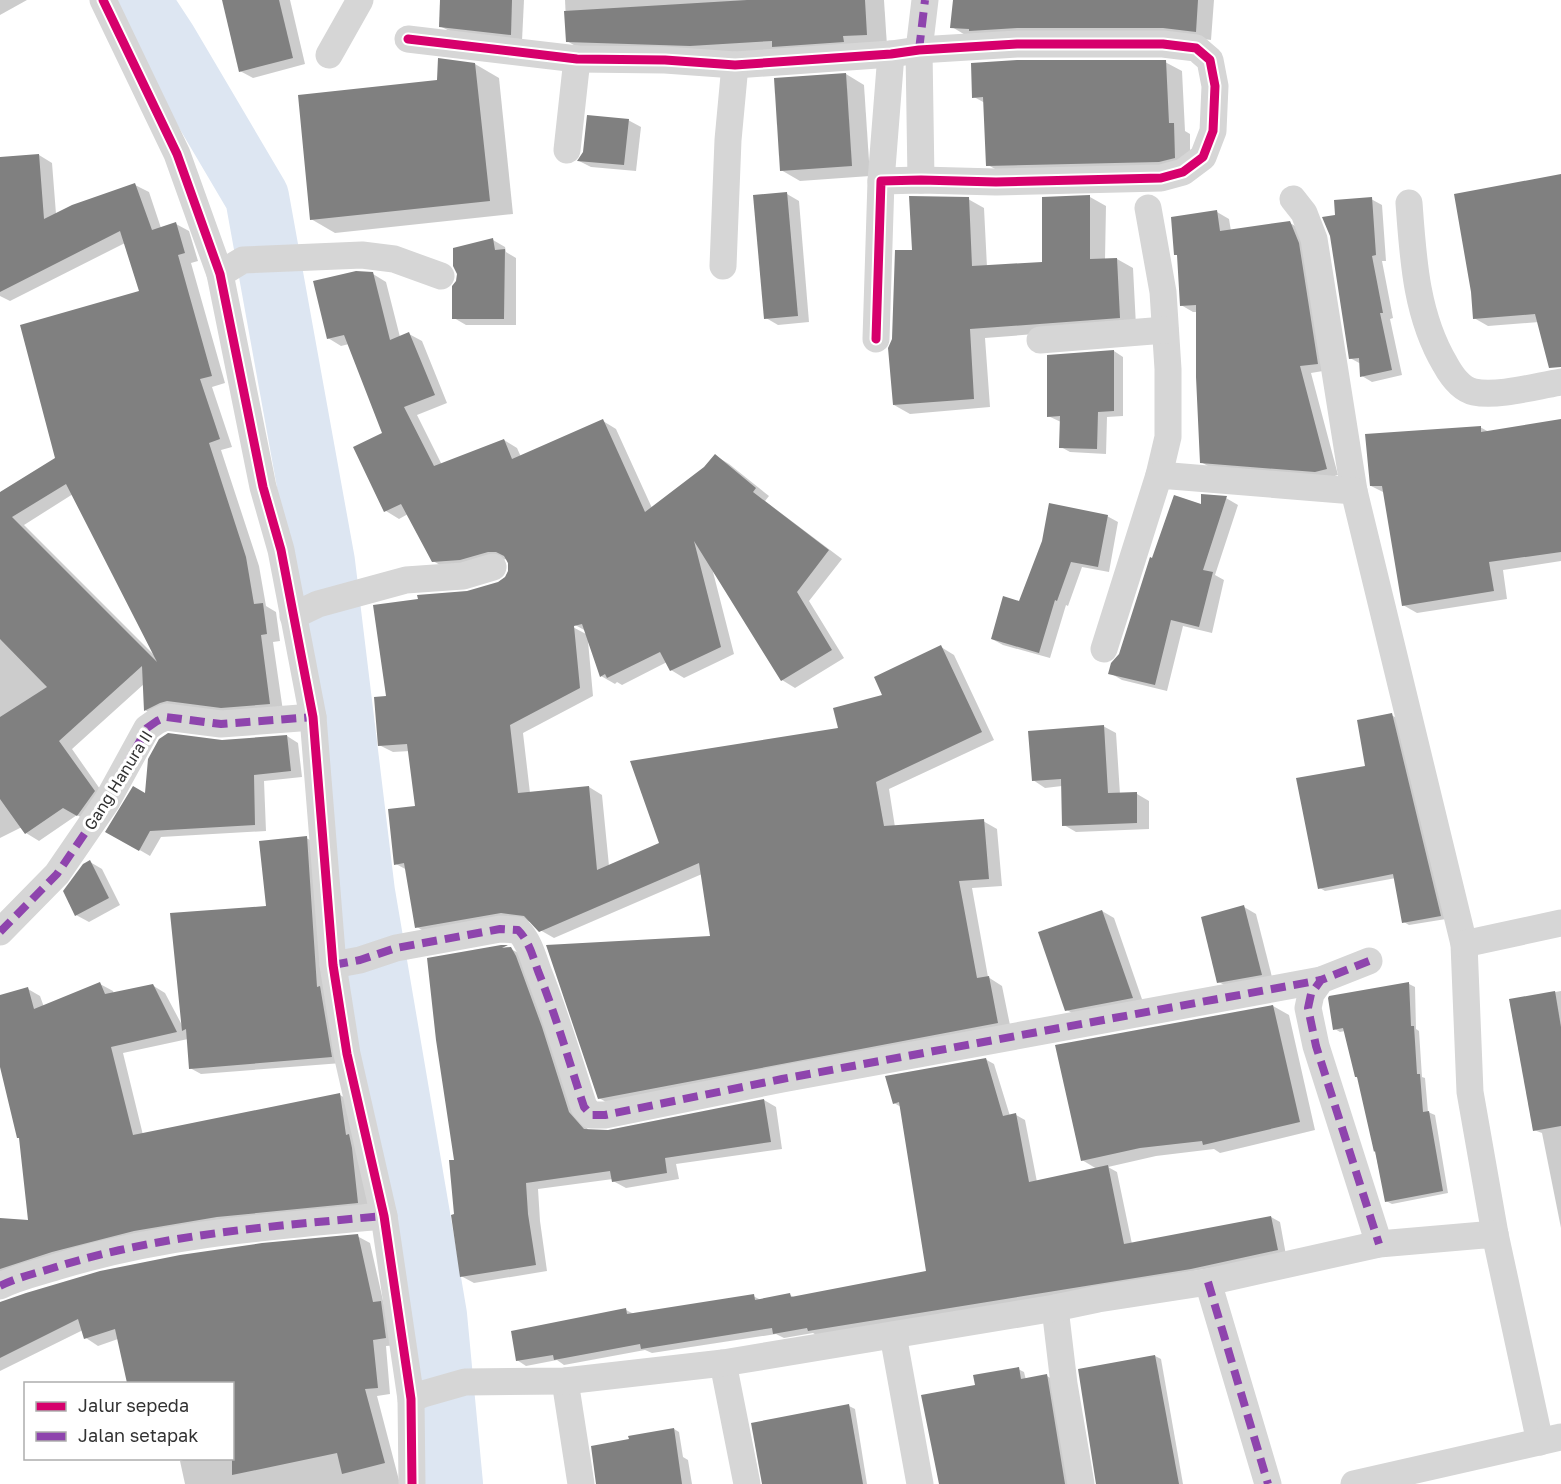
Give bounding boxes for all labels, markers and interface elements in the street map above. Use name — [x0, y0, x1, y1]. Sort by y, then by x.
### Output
street label: Gang Hanura II — [79, 726, 157, 834]
legend — [24, 1382, 234, 1460]
text: Jalur sepeda — [78, 1394, 189, 1416]
text: Jalan setapak — [78, 1424, 198, 1446]

